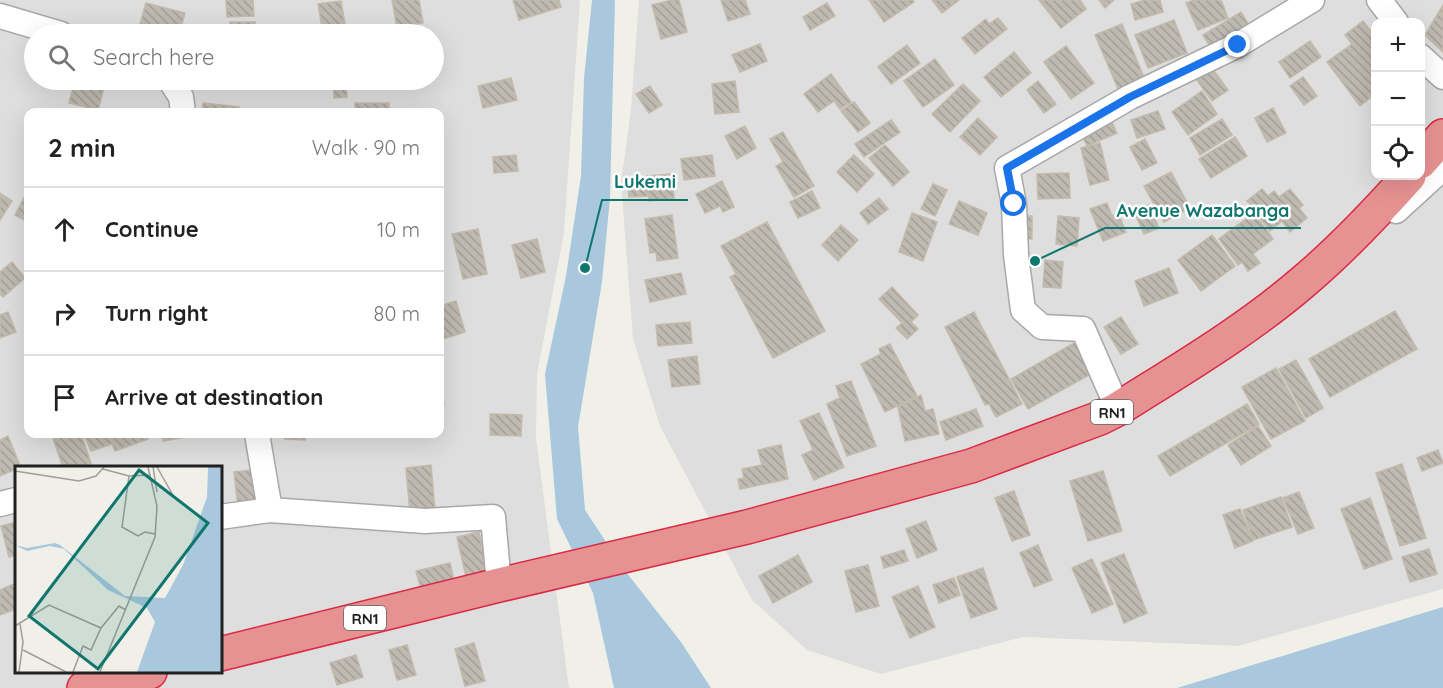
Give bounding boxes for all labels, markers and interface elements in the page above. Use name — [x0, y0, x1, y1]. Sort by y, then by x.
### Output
map controls — [1371, 18, 1425, 180]
button: + — [1371, 18, 1425, 72]
search box — [24, 24, 444, 90]
route end — [1224, 31, 1250, 57]
icon: search — [45, 41, 78, 74]
text: Search here — [93, 43, 214, 71]
button: − — [1371, 72, 1425, 126]
button: locate — [1371, 126, 1425, 180]
text: 2 min — [48, 131, 116, 164]
text: Walk · 90 m — [312, 135, 420, 160]
callout: Lukemi — [602, 164, 688, 200]
text: Lukemi — [614, 170, 676, 193]
route start — [1000, 190, 1026, 216]
callout: Avenue Wazabanga — [1105, 192, 1301, 228]
text: Avenue Wazabanga — [1117, 199, 1289, 222]
icon: ahead — [48, 213, 81, 246]
text: Continue — [105, 215, 199, 243]
text: 10 m — [377, 217, 420, 242]
icon: right — [48, 297, 81, 330]
text: Turn right — [105, 299, 209, 327]
text: 80 m — [374, 301, 420, 326]
icon: arrive — [48, 381, 81, 414]
text: Arrive at destination — [105, 383, 323, 411]
road number: RN1 — [1091, 400, 1133, 424]
inset map — [15, 466, 222, 673]
road number: RN1 — [344, 606, 386, 630]

